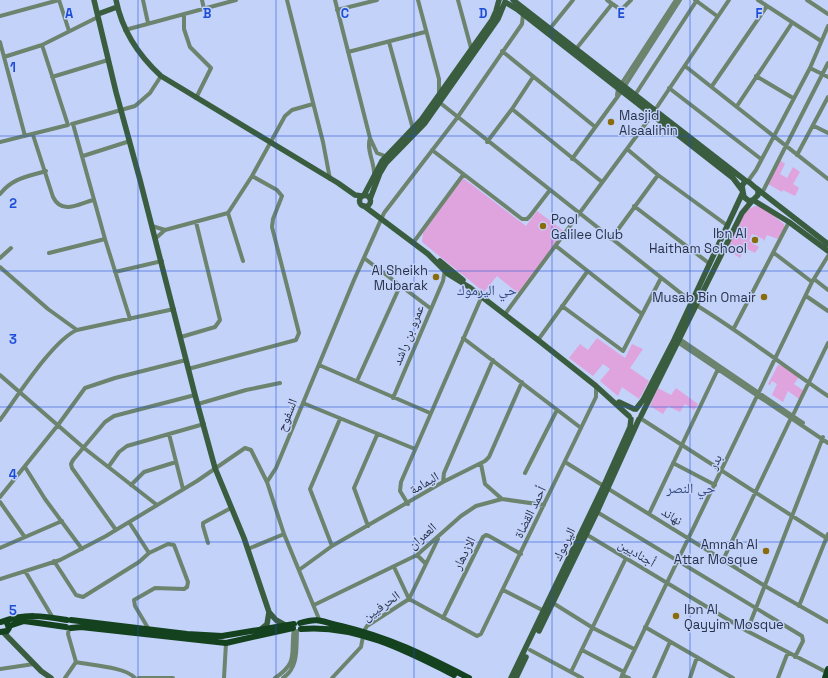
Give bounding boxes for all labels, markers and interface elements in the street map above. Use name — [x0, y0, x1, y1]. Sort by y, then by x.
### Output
text: A — [65, 5, 74, 22]
text: B — [203, 5, 212, 22]
text: C — [341, 5, 349, 22]
text: D — [479, 5, 488, 22]
text: E — [617, 5, 625, 22]
text: F — [756, 5, 763, 22]
text: 1 — [10, 59, 16, 76]
place label: Masjid Alsaalihin — [619, 107, 678, 139]
marker: Masjid Alsaalihin — [606, 117, 616, 127]
text: 2 — [9, 195, 17, 212]
place label: Pool Galilee Club — [551, 211, 623, 243]
marker: Pool Galilee Club — [538, 221, 548, 231]
place label: Ibn Al Haitham School — [649, 225, 747, 257]
marker: Ibn Al Haitham School — [750, 235, 760, 245]
place label: Al Sheikh Mubarak — [372, 262, 428, 294]
marker: Al Sheikh Mubarak — [431, 272, 441, 282]
district label: حي اليرموك — [457, 281, 517, 302]
place label: Musab Bin Omair — [652, 289, 756, 306]
marker: Musab Bin Omair — [759, 292, 769, 302]
street label: عمرو بن راشد — [388, 302, 428, 368]
text: 3 — [9, 331, 17, 348]
street label: السفوح — [273, 396, 302, 434]
street label: بدر — [704, 452, 726, 473]
text: 4 — [9, 466, 17, 483]
street label: اليمامة — [406, 468, 442, 498]
district label: حي النصر — [665, 479, 716, 500]
street label: أحمد القضاة — [510, 483, 550, 541]
street label: نهاند — [658, 503, 686, 529]
street label: العمران — [404, 519, 440, 553]
street label: اليرموك — [549, 525, 579, 563]
street label: الازدهار — [448, 533, 480, 573]
street label: أجناديين — [615, 535, 659, 571]
place label: Amnah Al Attar Mosque — [674, 536, 758, 568]
marker: Amnah Al Attar Mosque — [761, 546, 771, 556]
street label: الحرفيين — [359, 587, 403, 625]
place label: Ibn Al Qayyim Mosque — [684, 601, 784, 633]
text: 5 — [9, 602, 17, 619]
marker: Ibn Al Qayyim Mosque — [671, 611, 681, 621]

